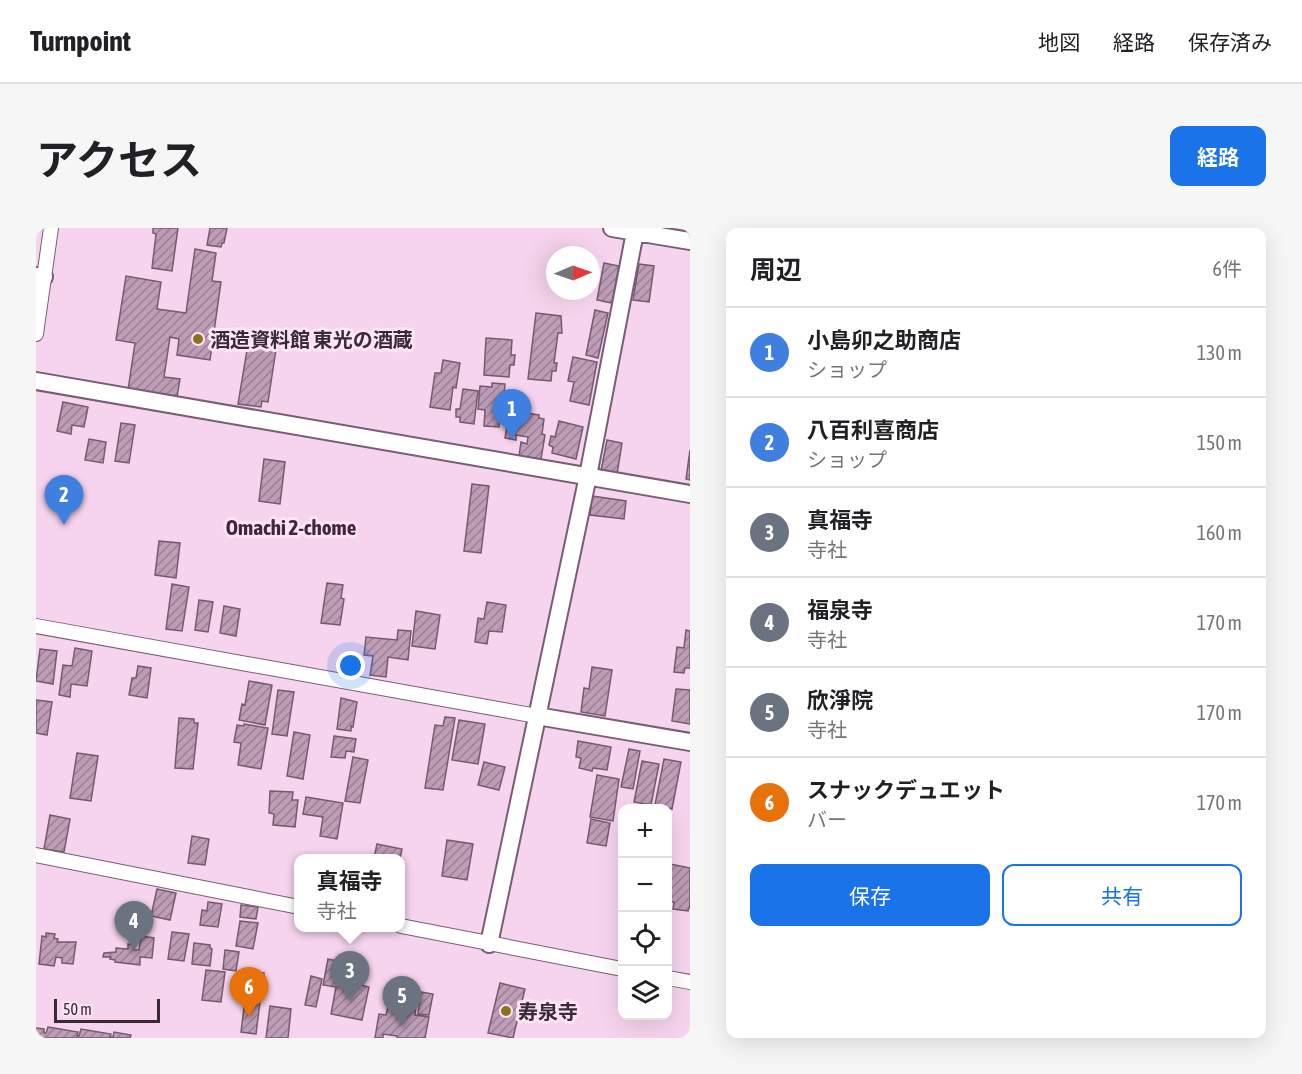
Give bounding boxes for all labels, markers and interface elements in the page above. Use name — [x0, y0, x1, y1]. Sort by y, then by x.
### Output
text: Turnpoint — [30, 25, 131, 57]
text: 地図 — [1038, 30, 1080, 54]
text: 経路 — [1113, 30, 1155, 54]
text: 保存済み — [1188, 30, 1272, 54]
button: 経路 — [1170, 126, 1266, 186]
text: アクセス — [36, 136, 202, 184]
north arrow — [546, 246, 600, 300]
text: 周辺 — [750, 255, 802, 285]
text: 6件 — [1213, 257, 1242, 280]
text: 小島卯之助商店 — [807, 327, 961, 353]
place label: 酒造資料館 東光の酒蔵 — [210, 328, 413, 351]
marker: 酒造資料館 東光の酒蔵 — [191, 332, 205, 346]
text: 1 — [765, 341, 774, 364]
text: 130 m — [1197, 341, 1242, 364]
text: ショップ — [807, 358, 887, 381]
pin: 1 — [492, 390, 532, 439]
text: 八百利喜商店 — [807, 417, 939, 443]
text: 2 — [765, 431, 774, 454]
text: 150 m — [1197, 431, 1242, 454]
text: ショップ — [807, 448, 887, 471]
pin: 2 — [45, 476, 84, 525]
text: 真福寺 — [807, 507, 873, 533]
district label: Omachi 2-chome — [226, 515, 356, 539]
text: 3 — [765, 521, 774, 544]
text: 160 m — [1197, 521, 1242, 544]
text: 寺社 — [807, 538, 847, 561]
text: 福泉寺 — [807, 597, 873, 623]
text: 4 — [765, 611, 774, 634]
text: 170 m — [1197, 611, 1242, 634]
text: 寺社 — [807, 628, 847, 651]
your location — [336, 651, 365, 680]
text: 欣淨院 — [807, 687, 873, 713]
text: 5 — [765, 701, 774, 724]
text: 170 m — [1197, 701, 1242, 724]
text: 寺社 — [807, 718, 847, 741]
text: スナックデュエット — [807, 777, 1005, 803]
text: 6 — [765, 791, 774, 814]
text: 170 m — [1197, 791, 1242, 814]
map controls — [618, 804, 672, 1020]
button: + — [618, 804, 672, 858]
text: バー — [807, 808, 847, 831]
popup — [294, 854, 405, 932]
button: − — [618, 858, 672, 912]
button: 保存 — [750, 864, 990, 926]
button: 共有 — [1002, 864, 1242, 926]
text: 真福寺 — [316, 868, 383, 894]
text: 寺社 — [316, 899, 356, 922]
pin: 4 — [114, 902, 154, 951]
button: locate — [618, 912, 672, 966]
pin: 3 — [330, 952, 370, 1001]
button: layers — [618, 966, 672, 1020]
pin: 6 — [230, 968, 268, 1017]
pin: 5 — [382, 976, 422, 1026]
scale bar — [54, 996, 160, 1024]
text: 50 m — [63, 1000, 92, 1018]
place label: 寿泉寺 — [518, 1000, 578, 1023]
marker: 寿泉寺 — [499, 1004, 513, 1018]

